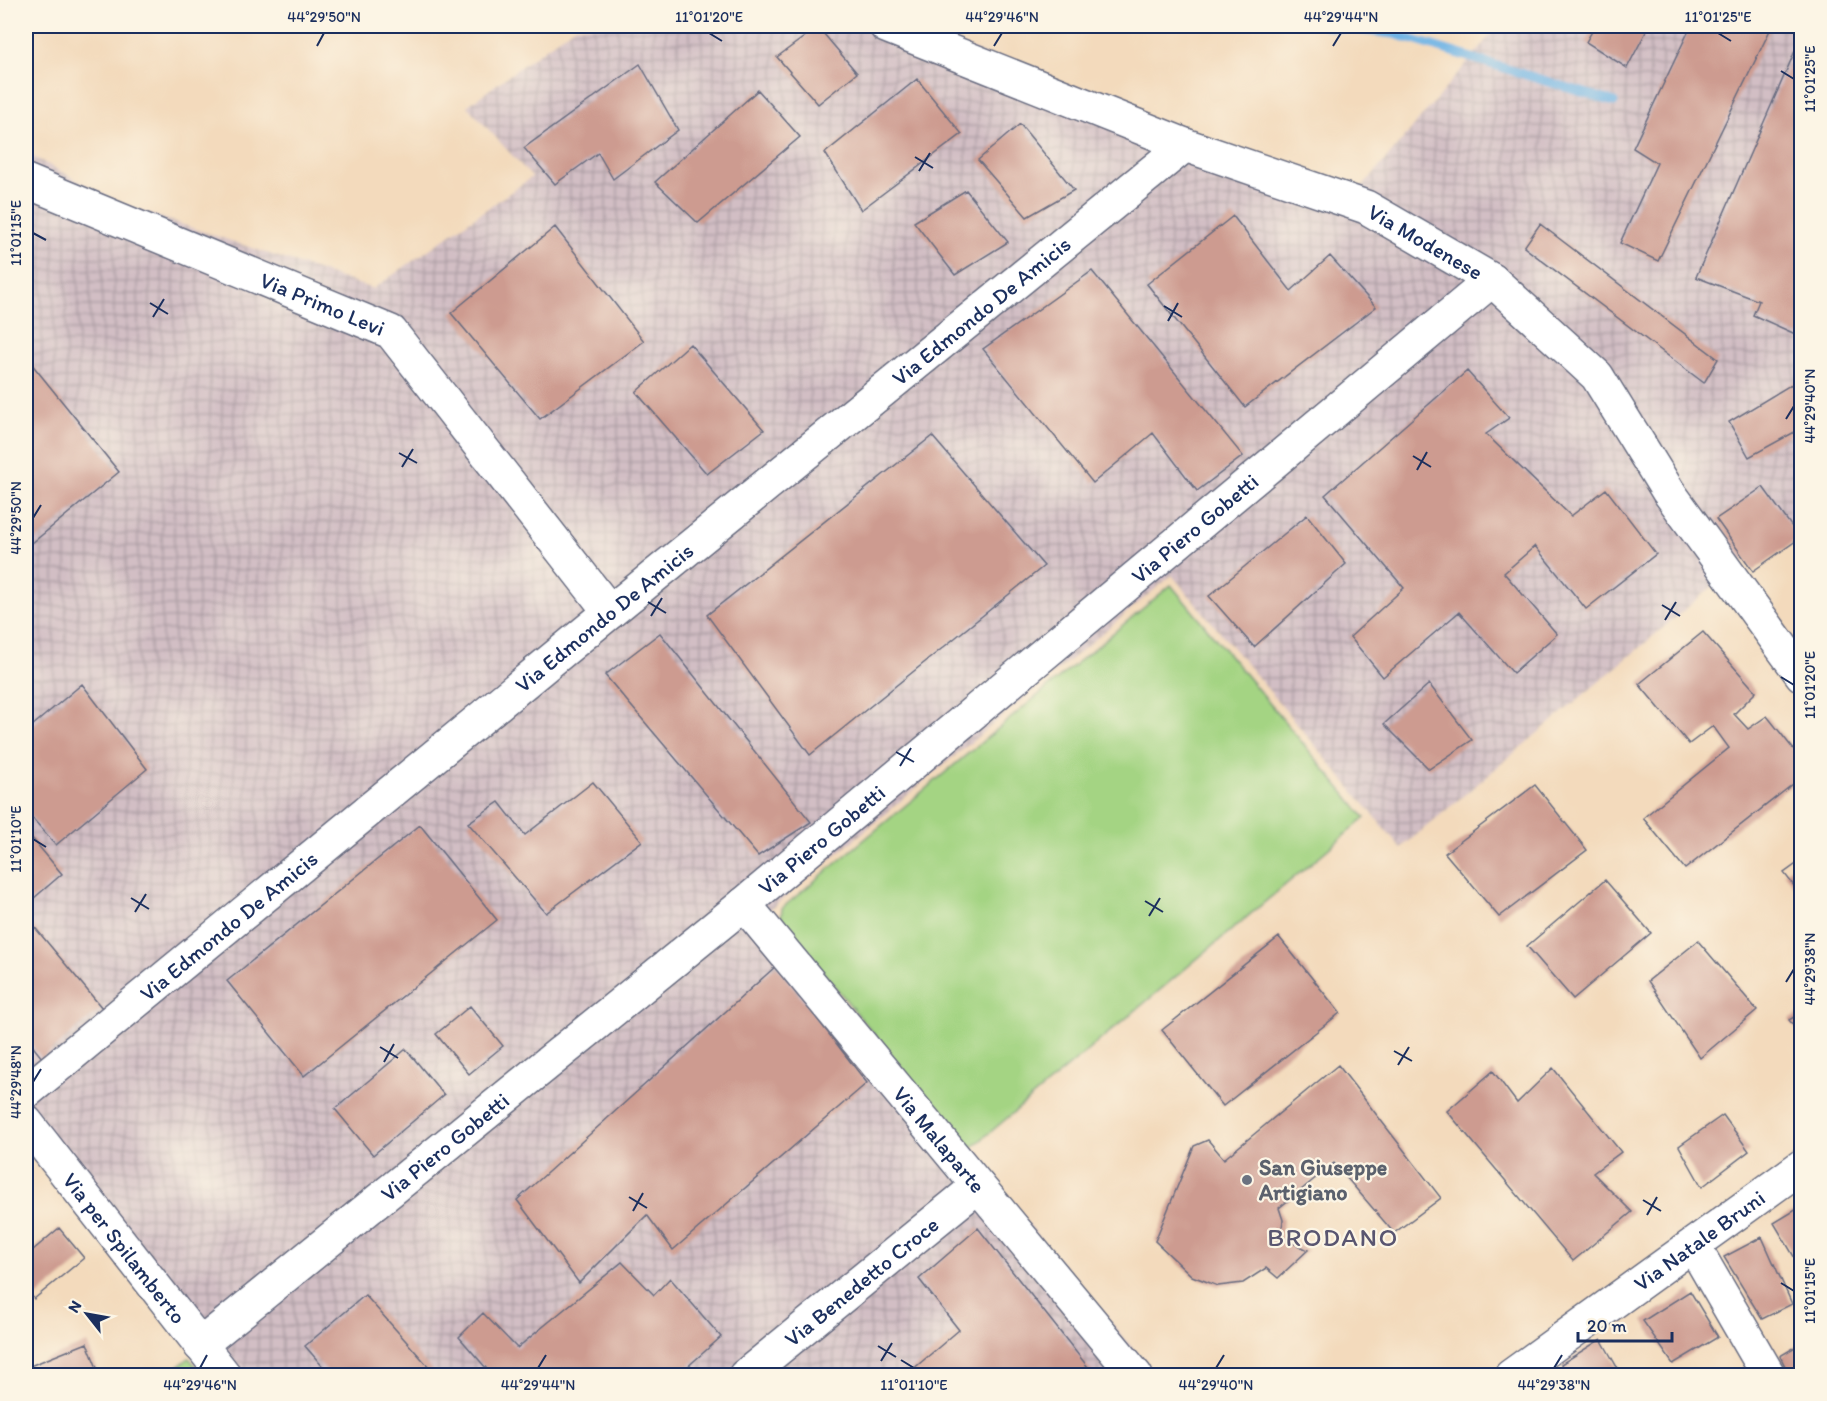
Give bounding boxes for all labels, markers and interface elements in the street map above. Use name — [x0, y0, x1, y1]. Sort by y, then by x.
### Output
text: 44°29'50"N — [287, 8, 361, 26]
text: 11°01'20"E — [675, 8, 743, 26]
text: 44°29'46"N — [965, 8, 1039, 26]
text: 44°29'44"N — [1304, 8, 1378, 26]
text: 11°01'25"E — [1685, 8, 1751, 26]
text: 11°01'25"E — [1801, 46, 1819, 112]
street label: Via Modenese — [1363, 198, 1488, 285]
text: 11°01'15"E — [7, 200, 25, 266]
street label: Via Edmondo De Amicis — [886, 230, 1076, 391]
street label: Via Primo Levi — [256, 266, 389, 342]
text: 44°29'40"N — [1801, 369, 1819, 443]
street label: Via Piero Gobetti — [1125, 467, 1264, 589]
text: 44°29'50"N — [7, 481, 25, 555]
street label: Via Edmondo De Amicis — [509, 536, 699, 698]
text: 11°01'20"E — [1801, 651, 1819, 719]
street label: Via Piero Gobetti — [752, 779, 890, 900]
text: 11°01'10"E — [7, 805, 25, 873]
street label: Via Edmondo De Amicis — [134, 845, 323, 1007]
text: 44°29'38"N — [1801, 933, 1819, 1005]
text: 44°29'48"N — [7, 1045, 25, 1119]
street label: Via Malaparte — [887, 1081, 992, 1198]
street label: Via Piero Gobetti — [375, 1087, 514, 1207]
place label: San Giuseppe Artigiano — [1258, 1154, 1387, 1206]
street label: Via per Spilamberto — [57, 1167, 192, 1329]
marker: San Giuseppe Artigiano — [1240, 1173, 1254, 1187]
street label: Via Natale Bruni — [1628, 1184, 1770, 1297]
street label: Via Benedetto Croce — [779, 1210, 944, 1352]
district label: BRODANO — [1267, 1221, 1399, 1253]
text: 11°01'15"E — [1801, 1258, 1819, 1324]
north arrow — [57, 1284, 117, 1344]
text: N — [64, 1297, 85, 1316]
scale bar — [1578, 1305, 1672, 1343]
text: 20 m — [1587, 1315, 1627, 1337]
text: 44°29'46"N — [163, 1376, 237, 1394]
text: 44°29'44"N — [501, 1376, 575, 1394]
text: 11°01'10"E — [880, 1376, 948, 1394]
text: 44°29'40"N — [1179, 1376, 1253, 1394]
text: 44°29'38"N — [1518, 1376, 1590, 1394]

